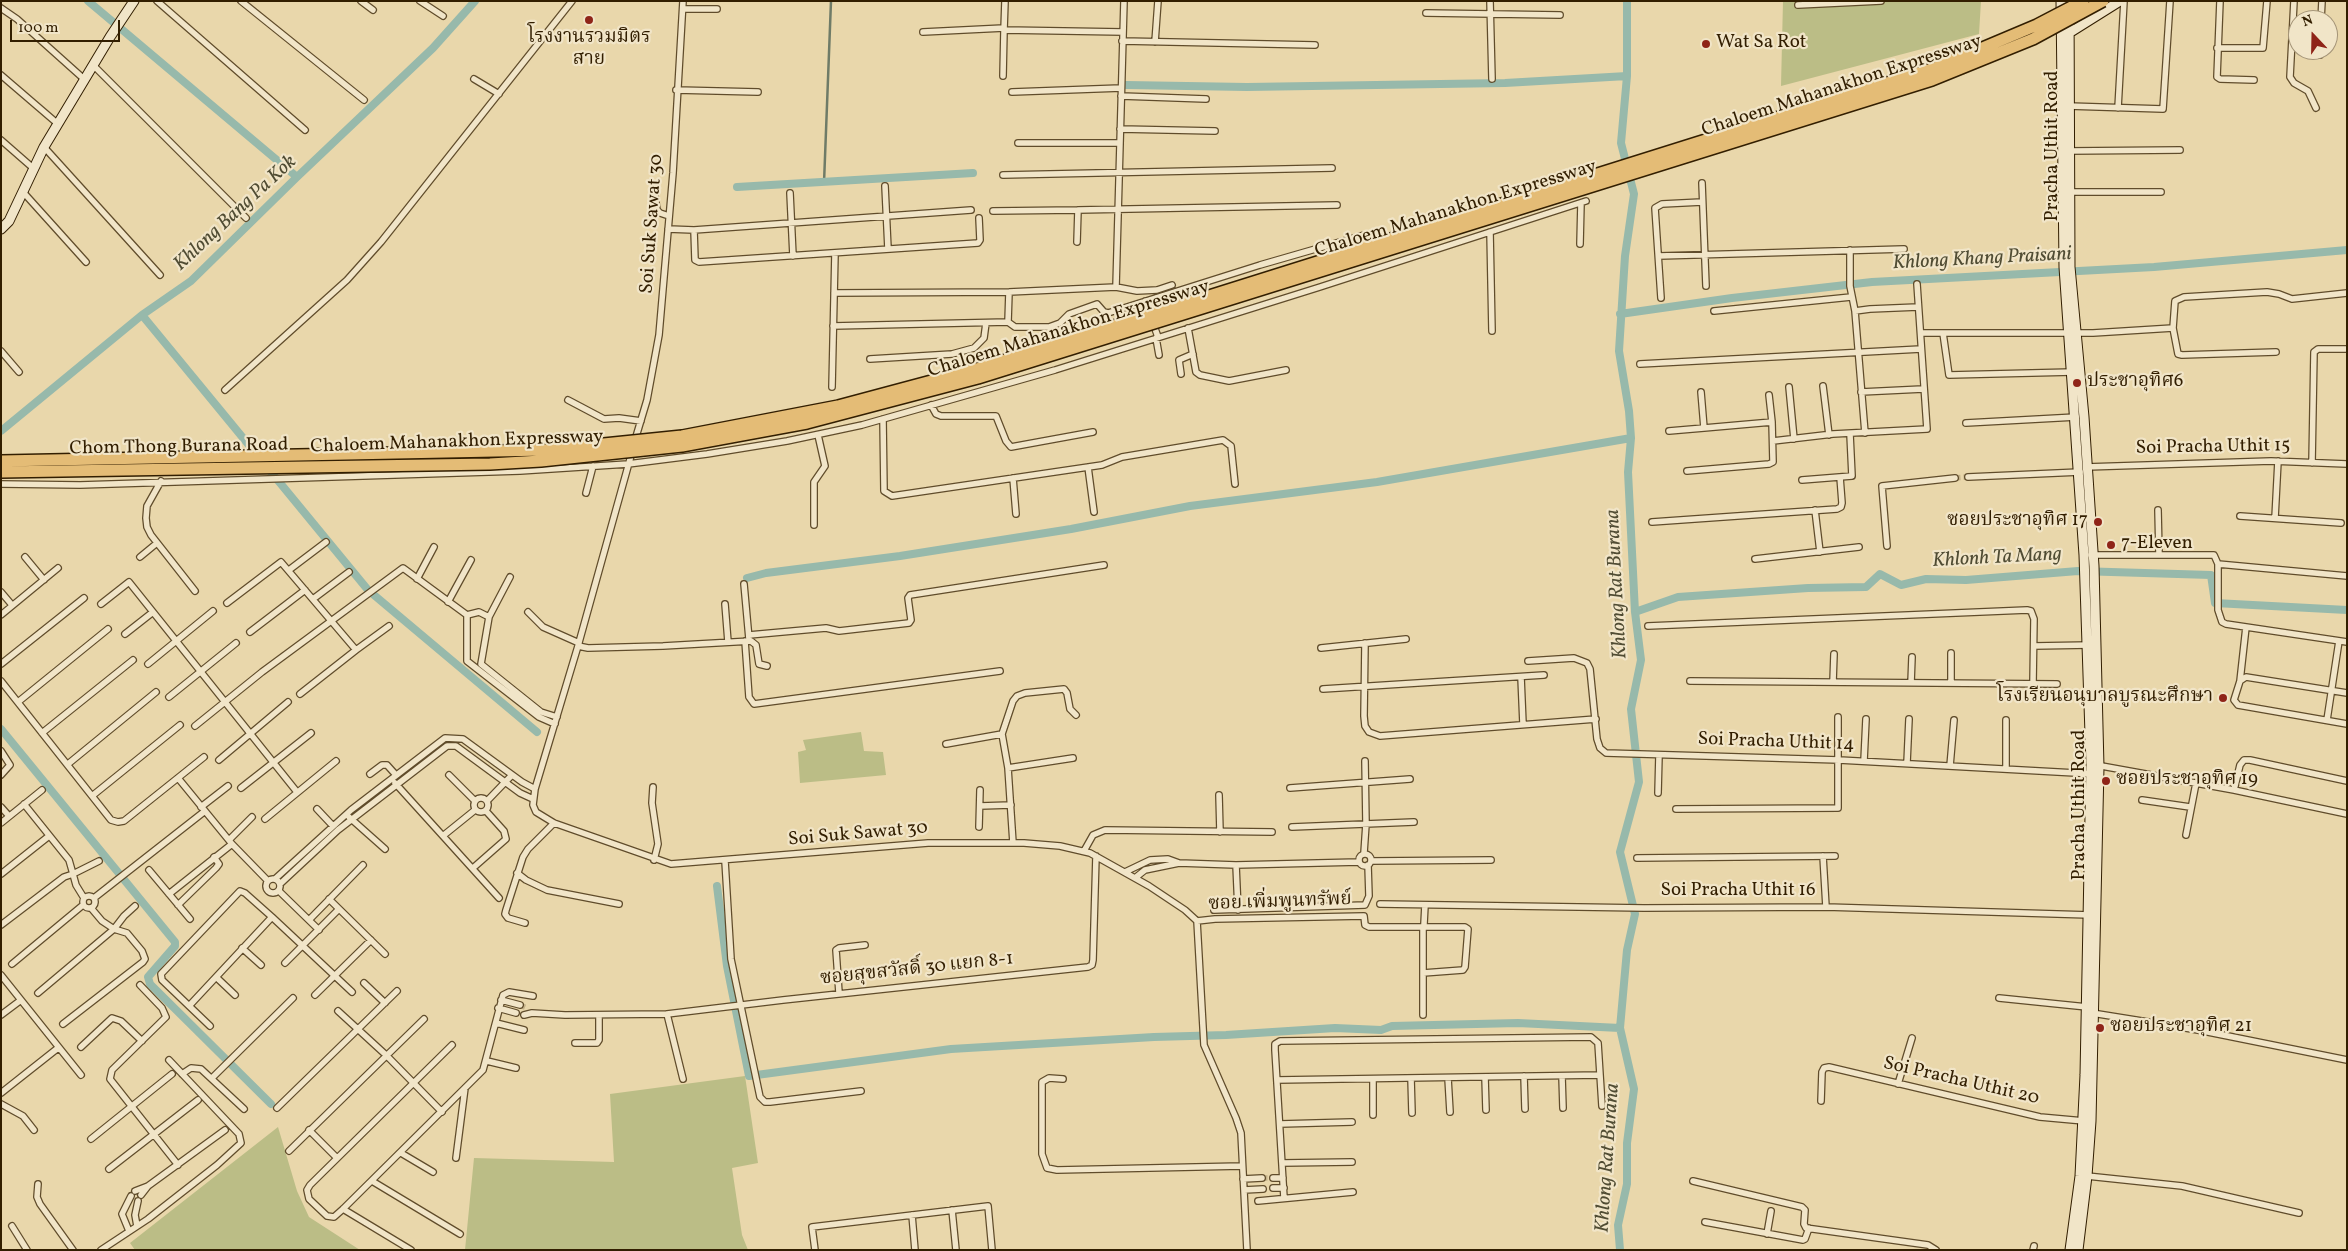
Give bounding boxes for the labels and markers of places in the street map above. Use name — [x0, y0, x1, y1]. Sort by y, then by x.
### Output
marker: โรงงานรวมมิตร สาย — [583, 14, 595, 26]
place label: โรงงานรวมมิตร สาย — [527, 28, 651, 72]
place label: Wat Sa Rot — [1716, 33, 1807, 55]
marker: Wat Sa Rot — [1700, 38, 1712, 50]
place label: ประชาอุทิศ6 — [2087, 372, 2183, 394]
marker: ประชาอุทิศ6 — [2071, 377, 2083, 389]
place label: ซอยประชาอุทิศ 17 — [1947, 511, 2088, 533]
marker: ซอยประชาอุทิศ 17 — [2092, 516, 2104, 528]
place label: 7-Eleven — [2121, 534, 2193, 556]
marker: 7-Eleven — [2105, 539, 2117, 551]
place label: โรงเรียนอนุบาลบูรณะศึกษา — [1997, 687, 2213, 709]
marker: โรงเรียนอนุบาลบูรณะศึกษา — [2217, 692, 2229, 704]
place label: ซอยประชาอุทิศ 19 — [2116, 770, 2258, 792]
marker: ซอยประชาอุทิศ 19 — [2100, 775, 2112, 787]
place label: ซอยประชาอุทิศ 21 — [2110, 1017, 2252, 1039]
marker: ซอยประชาอุทิศ 21 — [2094, 1022, 2106, 1034]

